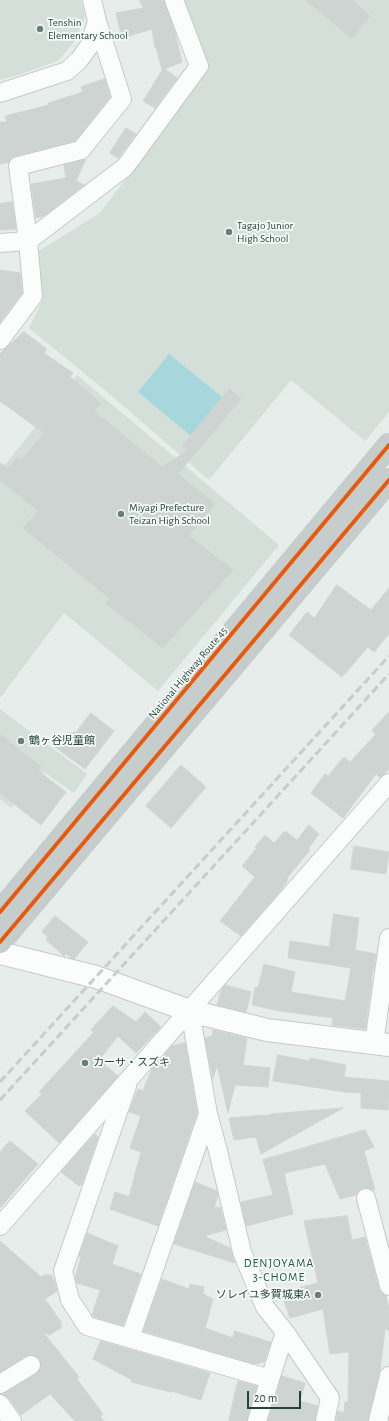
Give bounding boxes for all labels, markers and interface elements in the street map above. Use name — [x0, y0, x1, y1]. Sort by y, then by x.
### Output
place label: Tenshin Elementary School — [48, 16, 128, 42]
marker: Tenshin Elementary School — [35, 24, 45, 34]
place label: Tagajo Junior High School — [237, 219, 293, 245]
marker: Tagajo Junior High School — [224, 227, 234, 237]
place label: Miyagi Prefecture Teizan High School — [129, 501, 210, 527]
marker: Miyagi Prefecture Teizan High School — [116, 509, 126, 519]
street label: National Highway Route 45 — [146, 624, 230, 722]
place label: 鶴ヶ谷児童館 — [29, 734, 95, 748]
marker: 鶴ヶ谷児童館 — [16, 736, 26, 746]
place label: カーサ・スズキ — [93, 1056, 170, 1070]
marker: カーサ・スズキ — [80, 1058, 90, 1068]
district label: DENJOYAMA 3-CHOME — [244, 1256, 314, 1284]
place label: ソレイユ多賀城東A — [216, 1288, 310, 1302]
marker: ソレイユ多賀城東A — [313, 1290, 323, 1300]
scale bar — [249, 1383, 303, 1409]
text: 20 m — [254, 1392, 277, 1404]

